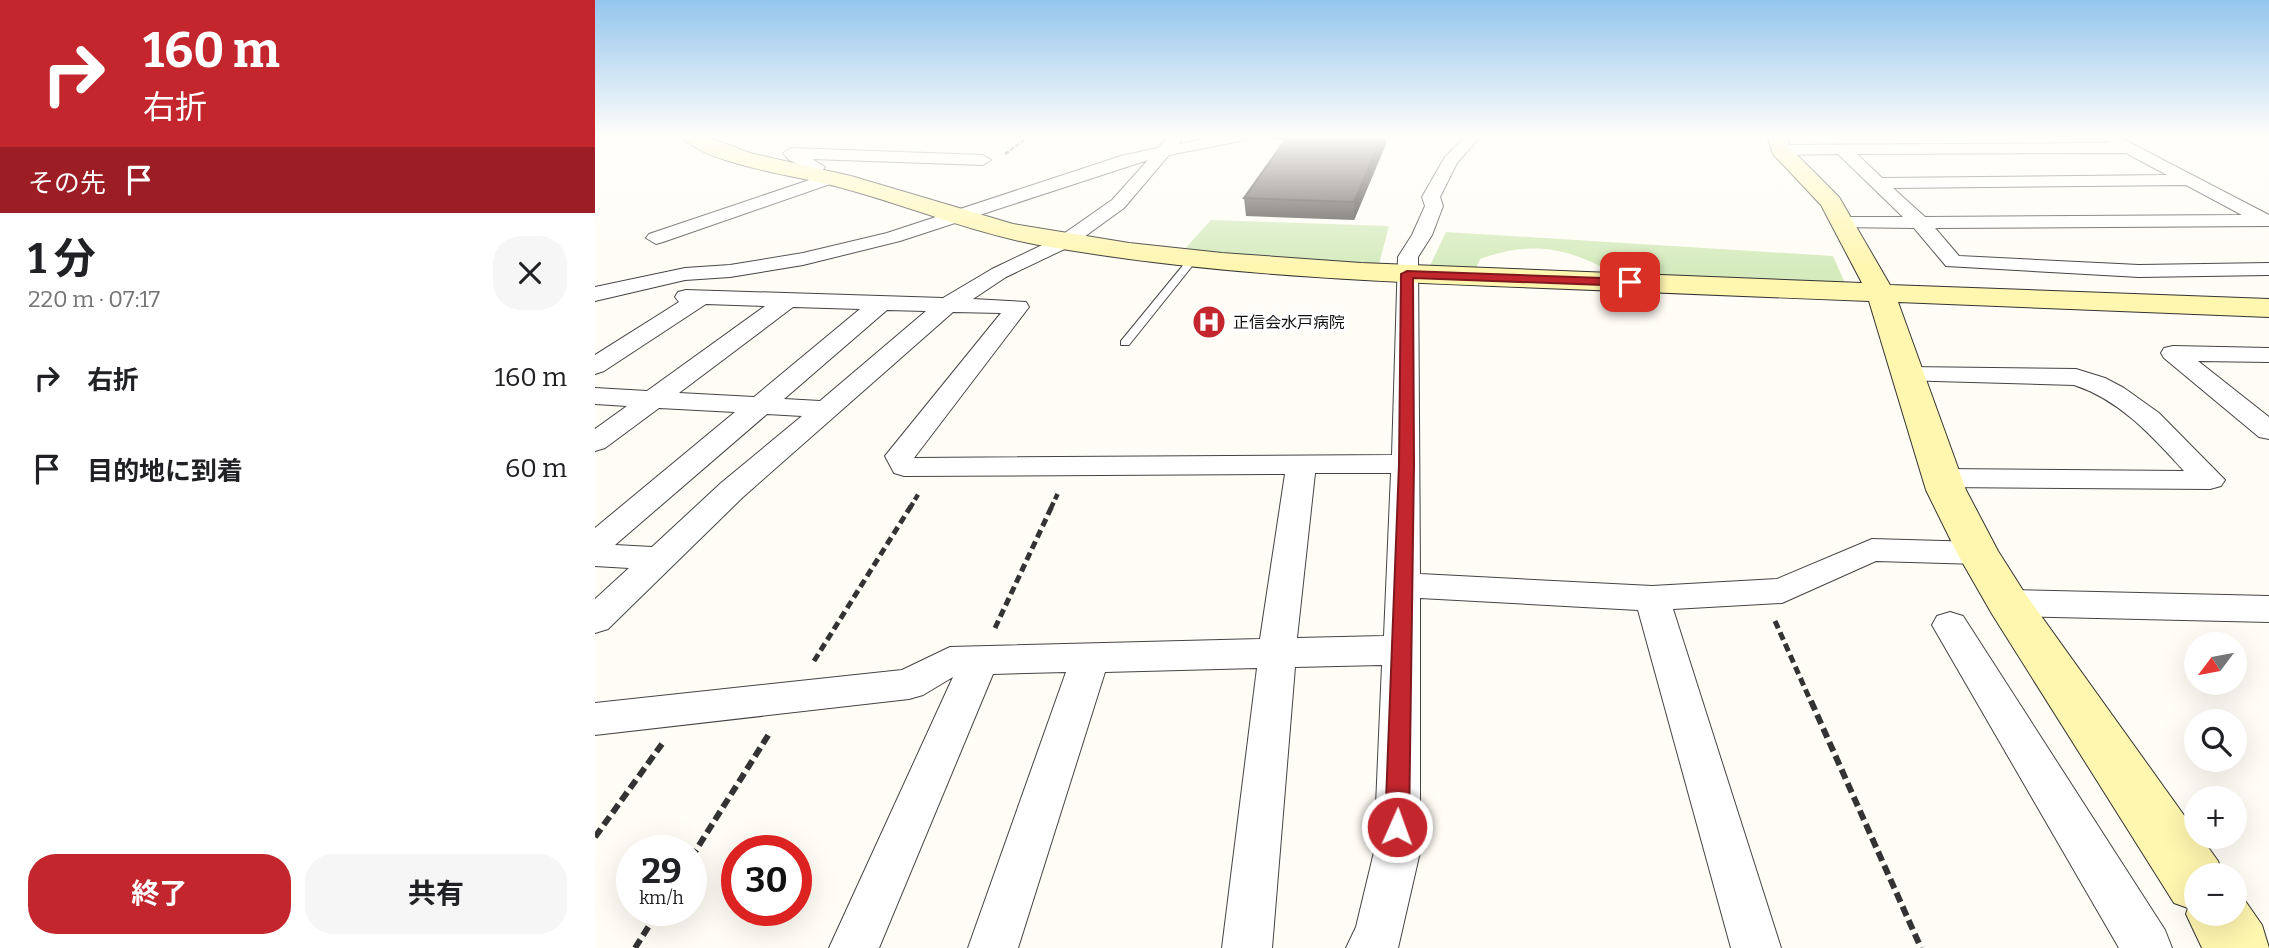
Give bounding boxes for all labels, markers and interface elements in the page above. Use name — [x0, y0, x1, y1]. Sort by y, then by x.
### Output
text: 160 m — [143, 21, 280, 80]
icon: right — [28, 28, 119, 119]
text: 右折 — [143, 88, 207, 126]
icon: arrive — [120, 161, 158, 199]
text: その先 — [28, 168, 106, 199]
text: 1 分 — [28, 234, 96, 284]
button: close — [493, 236, 567, 310]
pin — [1600, 252, 1660, 312]
icon: arrive — [1611, 263, 1649, 301]
text: 220 m · 07:17 — [28, 285, 160, 313]
hospital icon: 正信会水戸病院 — [1190, 303, 1228, 341]
place label: 正信会水戸病院 — [1233, 313, 1345, 332]
icon: right — [28, 359, 66, 397]
text: 160 m — [495, 362, 567, 393]
text: 右折 — [87, 365, 139, 396]
icon: arrive — [28, 450, 66, 488]
text: 60 m — [505, 453, 567, 484]
text: 目的地に到着 — [87, 456, 243, 487]
north arrow — [2184, 632, 2247, 695]
map controls — [2184, 632, 2247, 926]
button: search — [2184, 709, 2247, 772]
button: + — [2184, 786, 2247, 849]
position arrow — [1360, 790, 1434, 864]
speed limit sign: 30 — [721, 835, 812, 926]
text: 29 — [641, 850, 682, 892]
button: 終了 — [28, 854, 291, 934]
button: 共有 — [305, 854, 567, 934]
button: − — [2184, 863, 2247, 926]
text: km/h — [639, 887, 684, 909]

